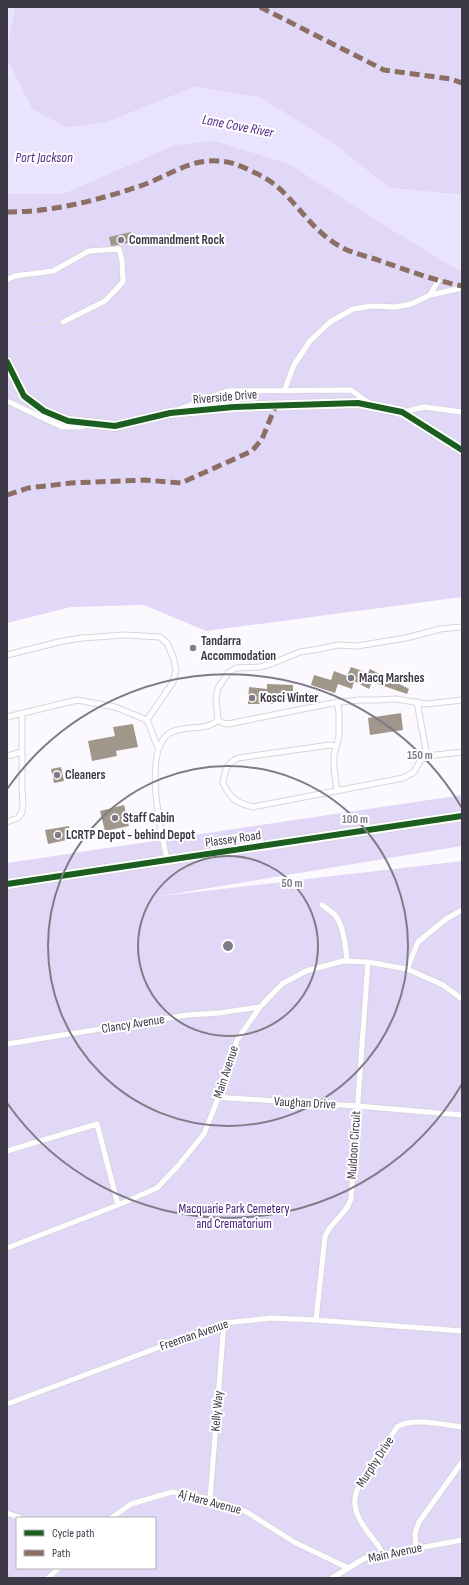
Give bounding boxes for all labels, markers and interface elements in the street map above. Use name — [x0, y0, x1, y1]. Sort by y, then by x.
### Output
water label: Lane Cove River — [201, 111, 276, 141]
water label: Port Jackson — [15, 149, 73, 166]
place label: Commandment Rock — [129, 232, 225, 248]
marker: Commandment Rock — [116, 235, 126, 245]
street label: Riverside Drive — [192, 386, 258, 408]
place label: Tandarra Accommodation — [200, 633, 276, 664]
marker: Tandarra Accommodation — [188, 643, 198, 653]
place label: Macq Marshes — [359, 670, 424, 686]
marker: Macq Marshes — [346, 673, 356, 683]
place label: Kosci Winter — [260, 690, 318, 706]
marker: Kosci Winter — [247, 693, 257, 703]
text: 150 m — [407, 748, 433, 763]
place label: Cleaners — [65, 767, 105, 783]
marker: Cleaners — [52, 770, 62, 780]
place label: Staff Cabin — [123, 810, 175, 826]
text: 100 m — [342, 812, 368, 827]
marker: Staff Cabin — [110, 813, 120, 823]
place label: LCRTP Depot - behind Depot — [66, 827, 196, 843]
street label: Plassey Road — [204, 827, 262, 851]
marker: LCRTP Depot - behind Depot — [53, 830, 63, 840]
text: 50 m — [282, 876, 302, 891]
centre of rings — [221, 939, 235, 953]
street label: Clancy Avenue — [100, 1011, 166, 1037]
street label: Main Avenue — [210, 1044, 242, 1100]
street label: Vaughan Drive — [274, 1093, 336, 1113]
street label: Muldoon Circuit — [344, 1110, 364, 1180]
park label: Macquarie Park Cemetery and Crematorium — [178, 1201, 290, 1232]
street label: Freeman Avenue — [158, 1316, 230, 1354]
street label: Kelly Way — [207, 1390, 227, 1432]
street label: Murphy Drive — [353, 1433, 397, 1491]
street label: Aj Hare Avenue — [176, 1486, 243, 1518]
legend — [16, 1517, 156, 1569]
text: Cycle path — [52, 1526, 94, 1541]
street label: Main Avenue — [367, 1540, 423, 1566]
text: Path — [52, 1546, 70, 1561]

